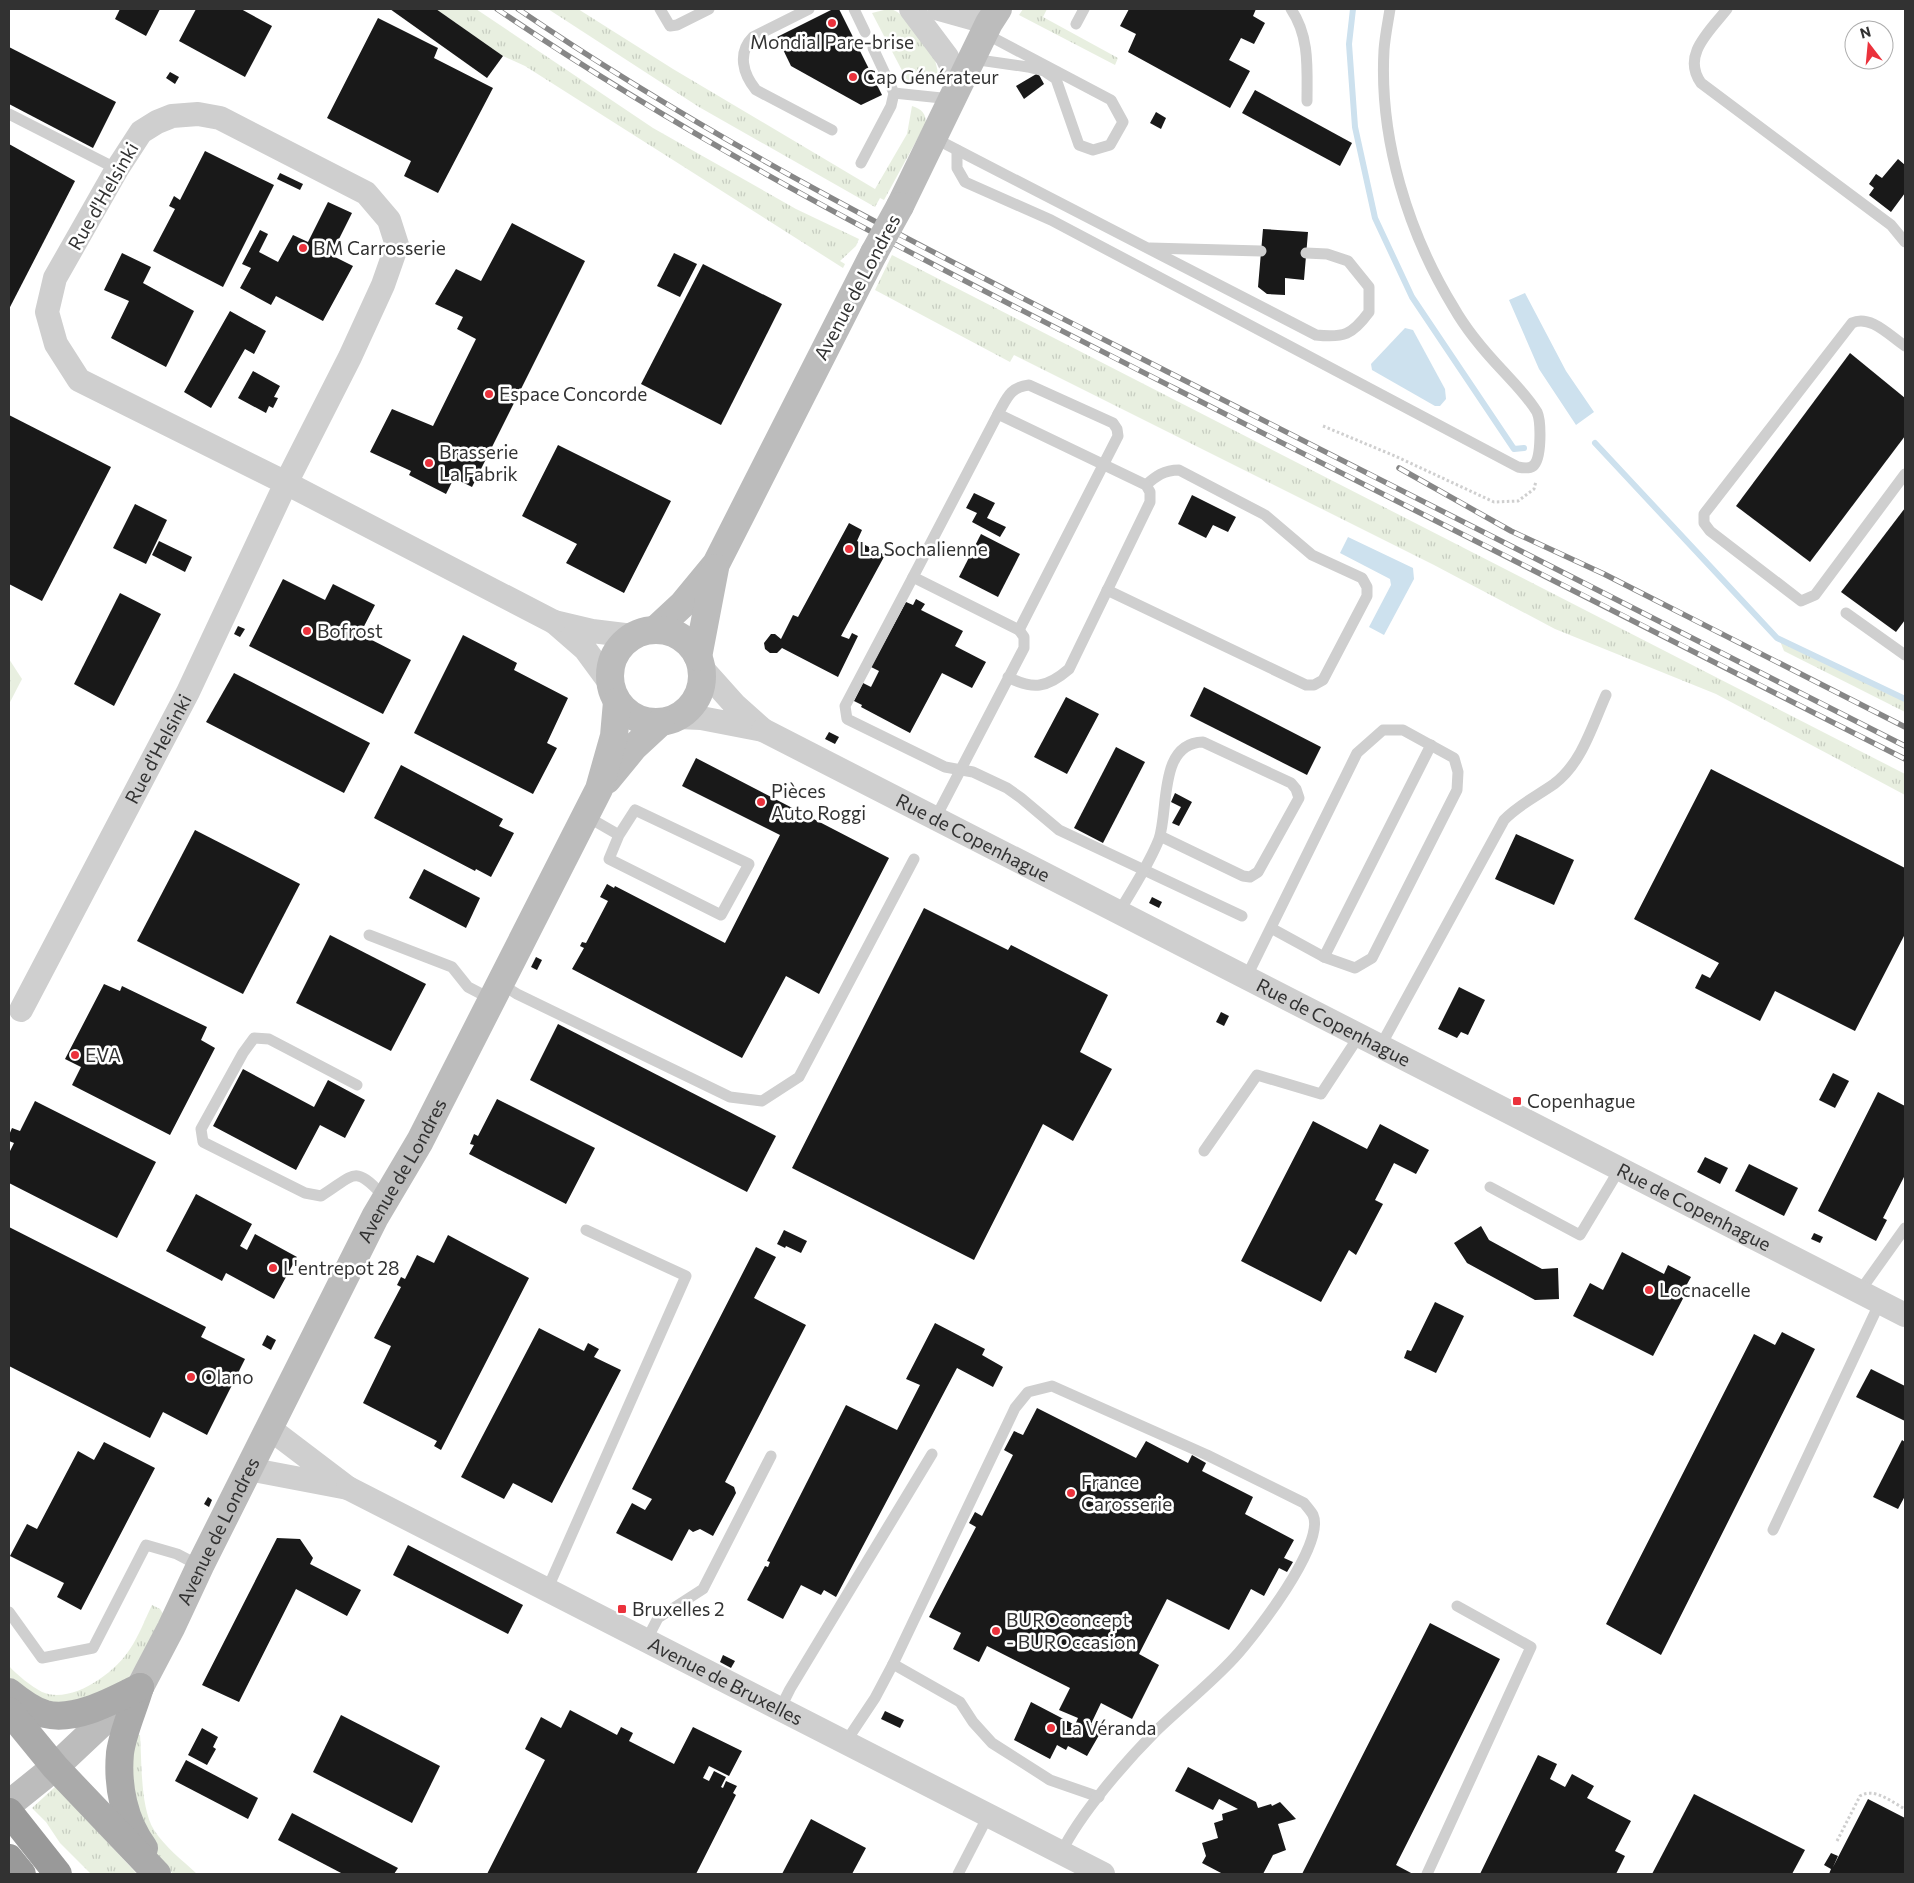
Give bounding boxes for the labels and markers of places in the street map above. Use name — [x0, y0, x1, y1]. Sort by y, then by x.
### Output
marker: Mondial Pare-brise — [826, 17, 838, 29]
place label: Mondial Pare-brise — [750, 30, 914, 53]
place label: Cap Générateur — [863, 65, 999, 88]
marker: Cap Générateur — [847, 71, 859, 83]
place label: BM Carrosserie — [313, 236, 446, 259]
marker: BM Carrosserie — [297, 242, 309, 254]
place label: Espace Concorde — [499, 382, 647, 405]
marker: Espace Concorde — [483, 388, 495, 400]
place label: Brasserie La Fabrik — [439, 440, 518, 485]
marker: Brasserie La Fabrik — [423, 457, 435, 469]
place label: La Sochalienne — [859, 537, 988, 560]
marker: La Sochalienne — [843, 543, 855, 555]
place label: Bofrost — [317, 619, 383, 642]
marker: Bofrost — [301, 625, 313, 637]
place label: Pièces Auto Roggi — [771, 779, 866, 824]
marker: Pièces Auto Roggi — [755, 796, 767, 808]
place label: EVA — [85, 1043, 121, 1066]
marker: EVA — [69, 1049, 81, 1061]
place label: Copenhague — [1527, 1089, 1635, 1112]
marker: Copenhague — [1511, 1095, 1523, 1107]
place label: L'entrepot 28 — [283, 1256, 400, 1279]
marker: L'entrepot 28 — [267, 1262, 279, 1274]
place label: Locnacelle — [1659, 1278, 1751, 1301]
marker: Locnacelle — [1643, 1284, 1655, 1296]
place label: Olano — [201, 1365, 254, 1388]
marker: Olano — [185, 1371, 197, 1383]
place label: France Carosserie — [1081, 1470, 1172, 1515]
marker: France Carosserie — [1065, 1487, 1077, 1499]
place label: Bruxelles 2 — [632, 1597, 725, 1620]
marker: Bruxelles 2 — [616, 1603, 628, 1615]
place label: BUROconcept - BUROccasion — [1006, 1608, 1136, 1653]
marker: BUROconcept - BUROccasion — [990, 1625, 1002, 1637]
place label: La Véranda — [1061, 1716, 1156, 1739]
marker: La Véranda — [1045, 1722, 1057, 1734]

